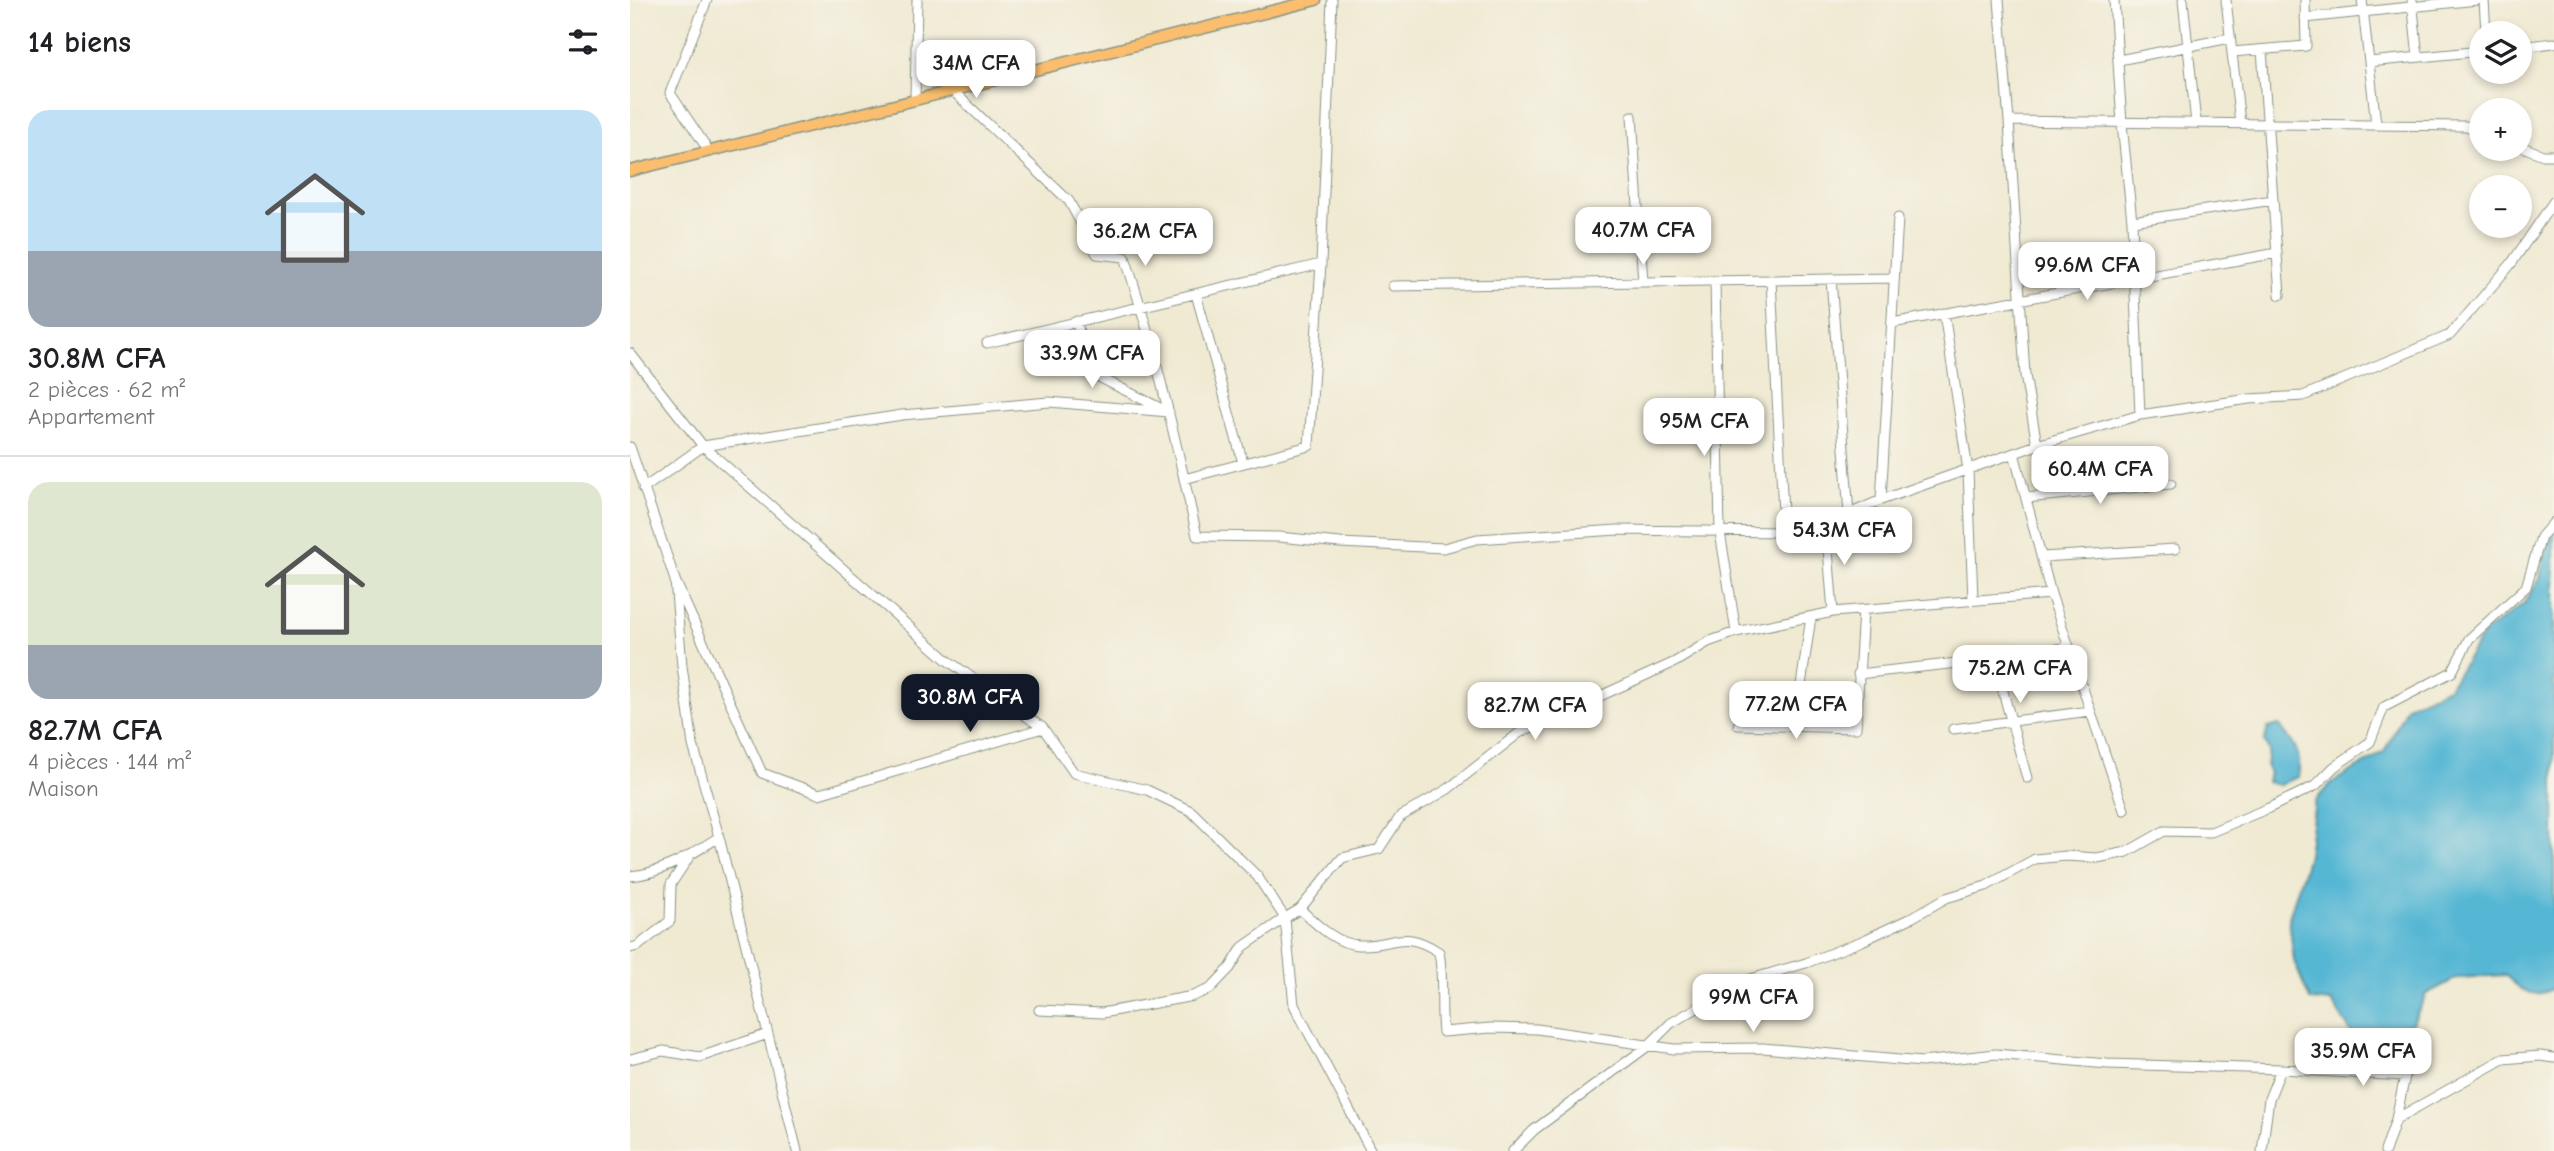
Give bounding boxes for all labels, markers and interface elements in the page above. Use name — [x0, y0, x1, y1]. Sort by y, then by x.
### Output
map controls — [2469, 21, 2532, 238]
button: layers — [2469, 21, 2532, 84]
icon: filters — [564, 23, 602, 61]
text: 14 biens — [28, 25, 131, 60]
pin: 34M CFA — [911, 41, 1041, 100]
text: 34M CFA — [932, 49, 1020, 76]
button: + — [2469, 98, 2532, 161]
icon: home — [252, 155, 378, 281]
button: − — [2469, 175, 2532, 238]
pin: 36.2M CFA — [1065, 208, 1225, 268]
pin: 40.7M CFA — [1563, 208, 1723, 267]
text: 40.7M CFA — [1591, 216, 1695, 243]
text: 36.2M CFA — [1093, 217, 1197, 244]
pin: 99.6M CFA — [2007, 243, 2167, 302]
text: 99.6M CFA — [2034, 251, 2140, 278]
pin: 33.9M CFA — [1012, 330, 1172, 390]
text: 33.9M CFA — [1040, 339, 1144, 366]
text: 30.8M CFA — [28, 341, 166, 376]
text: 2 pièces · 62 m² — [28, 376, 185, 403]
pin: 95M CFA — [1639, 398, 1769, 458]
text: Appartement — [28, 403, 154, 430]
text: 95M CFA — [1659, 407, 1749, 434]
pin: 60.4M CFA — [2020, 447, 2180, 506]
text: 60.4M CFA — [2047, 455, 2153, 482]
pin: 54.3M CFA — [1764, 508, 1924, 567]
text: 54.3M CFA — [1792, 516, 1896, 543]
icon: home — [252, 527, 378, 653]
pin: 75.2M CFA — [1940, 646, 2100, 705]
text: 75.2M CFA — [1968, 654, 2072, 681]
pin: 30.8M CFA — [890, 674, 1050, 734]
pin: 82.7M CFA — [1455, 682, 1615, 742]
pin: 77.2M CFA — [1716, 682, 1876, 741]
text: 30.8M CFA — [917, 683, 1023, 710]
text: 77.2M CFA — [1745, 690, 1847, 717]
text: 82.7M CFA — [1484, 691, 1586, 718]
text: 82.7M CFA — [28, 713, 162, 748]
text: 4 pièces · 144 m² — [28, 748, 191, 775]
text: Maison — [28, 775, 99, 802]
pin: 99M CFA — [1688, 974, 1818, 1034]
text: 99M CFA — [1708, 983, 1798, 1010]
pin: 35.9M CFA — [2283, 1028, 2443, 1088]
text: 35.9M CFA — [2311, 1037, 2415, 1064]

